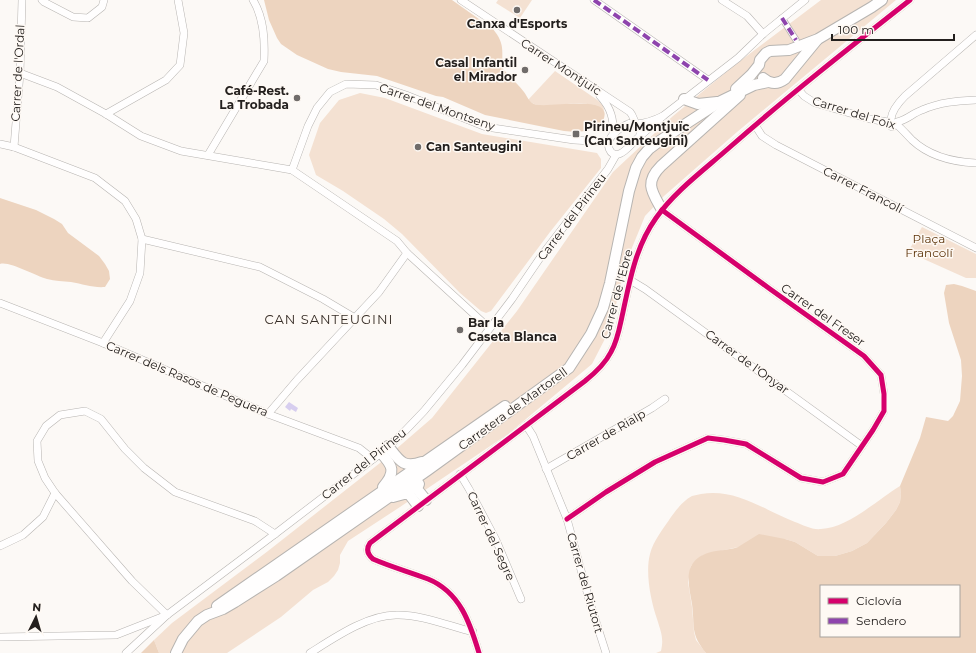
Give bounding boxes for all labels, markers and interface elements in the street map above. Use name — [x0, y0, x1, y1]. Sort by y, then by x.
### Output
marker: Canxa d'Esports — [512, 5, 522, 15]
place label: Canxa d'Esports — [467, 16, 568, 31]
scale bar — [832, 16, 954, 42]
text: 100 m — [838, 22, 874, 37]
street label: Carrer de l'Ordal — [7, 24, 28, 122]
street label: Carrer Montjuïc — [518, 35, 605, 98]
place label: Casal Infantil el Mirador — [435, 55, 517, 84]
marker: Casal Infantil el Mirador — [520, 65, 530, 75]
street label: Carrer del Montseny — [377, 80, 497, 134]
place label: Café-Rest. La Trobada — [219, 83, 289, 112]
marker: Café-Rest. La Trobada — [292, 93, 302, 103]
street label: Carrer del Foix — [811, 93, 898, 132]
place label: Pirineu/Montjuïc (Can Santeugini) — [584, 119, 689, 148]
marker: Pirineu/Montjuïc (Can Santeugini) — [571, 129, 581, 139]
place label: Can Santeugini — [426, 139, 522, 154]
marker: Can Santeugini — [413, 142, 423, 152]
street label: Carrer Francolí — [821, 163, 906, 216]
street label: Carrer del Pirineu — [534, 170, 609, 263]
park label: Plaça Francolí — [905, 231, 954, 260]
street label: Carrer de l'Ebre — [597, 247, 636, 340]
street label: Carrer del Freser — [778, 280, 868, 349]
district label: CAN SANTEUGINI — [264, 311, 394, 327]
place label: Bar la Caseta Blanca — [468, 315, 557, 344]
marker: Bar la Caseta Blanca — [455, 325, 465, 335]
street label: Carrer de l'Onyar — [702, 326, 792, 397]
street label: Carrer dels Rasos de Peguera — [104, 337, 271, 420]
street label: Carretera de Martorell — [455, 364, 570, 453]
street label: Carrer de Rialp — [563, 406, 648, 463]
street label: Carrer del Pirineu — [318, 425, 409, 502]
street label: Carrer del Segre — [464, 489, 519, 583]
street label: Carrer del Riutort — [564, 531, 607, 635]
legend — [820, 585, 960, 637]
text: Ciclovía — [856, 593, 902, 608]
north arrow — [16, 597, 56, 637]
text: N — [32, 600, 42, 614]
text: Sendero — [856, 613, 906, 628]

